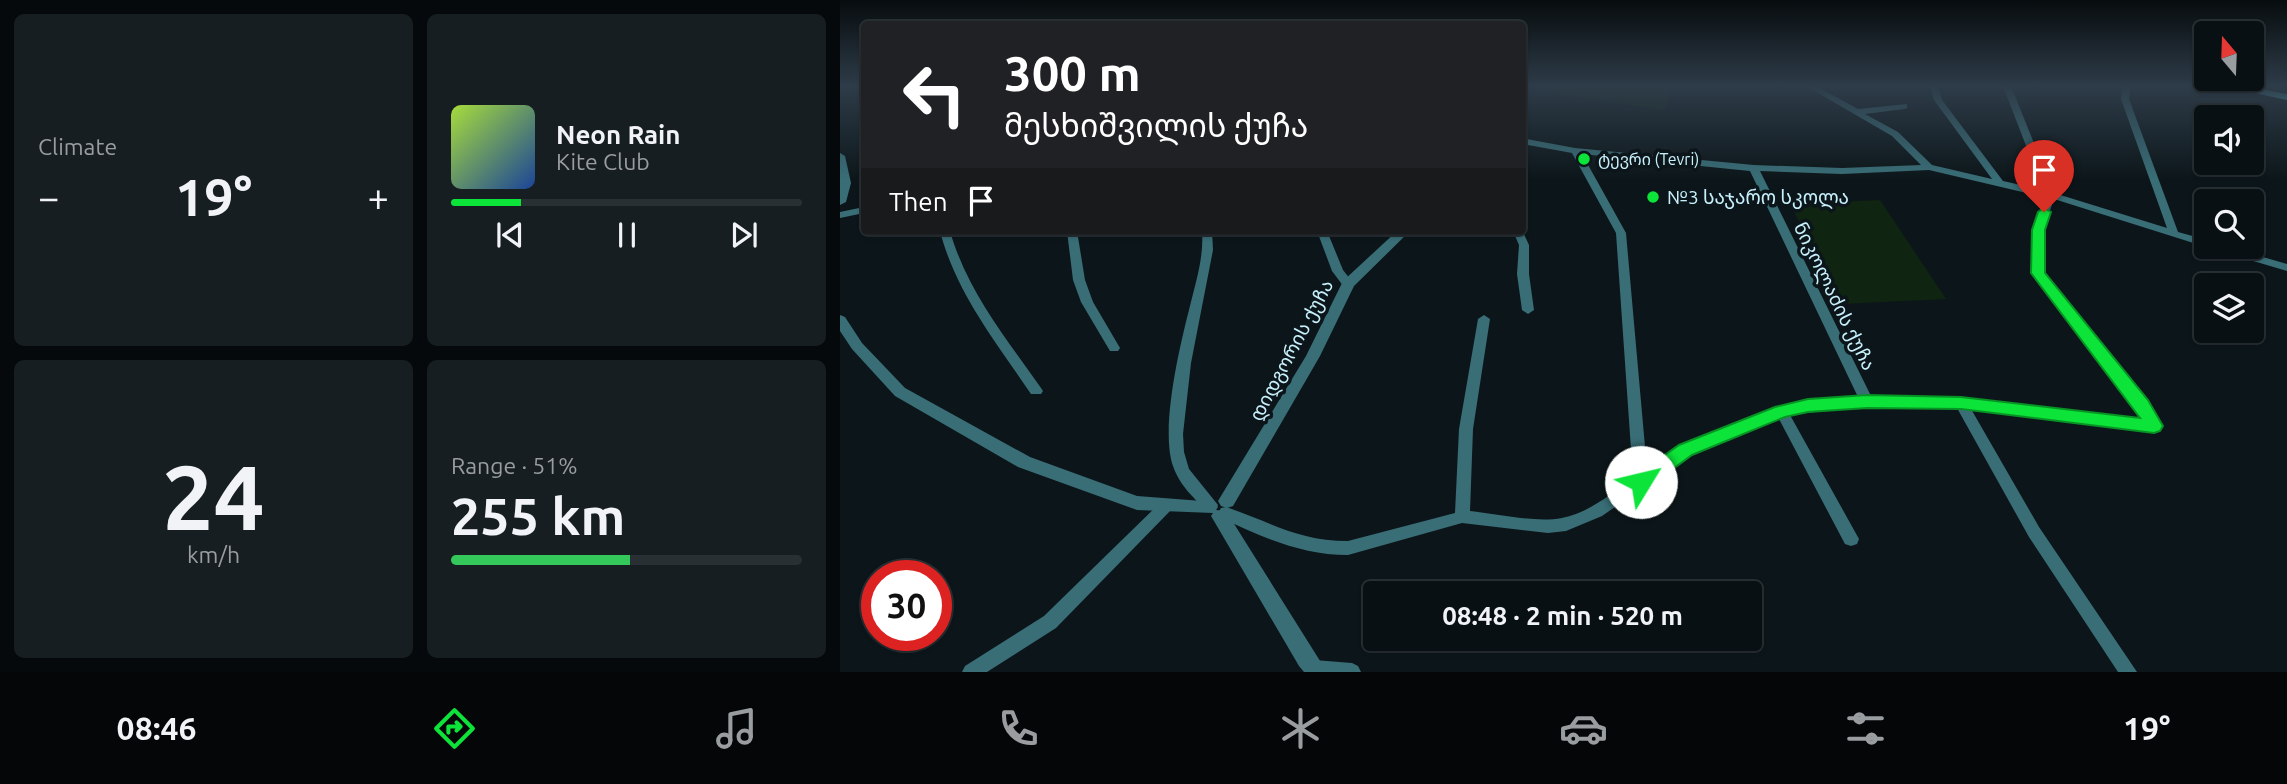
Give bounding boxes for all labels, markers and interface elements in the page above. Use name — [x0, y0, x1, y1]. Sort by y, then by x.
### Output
north arrow — [2194, 21, 2264, 91]
map controls — [2194, 21, 2264, 343]
text: 300 m — [1004, 45, 1141, 100]
icon: left — [889, 49, 980, 140]
button: sound — [2194, 105, 2264, 175]
text: მესხიშვილის ქუჩა — [1004, 107, 1308, 143]
text: Neon Rain — [556, 120, 681, 149]
text: Climate — [38, 134, 117, 159]
pin — [2014, 140, 2074, 212]
text: Kite Club — [556, 149, 650, 174]
place label: ტევრი (Tevri) — [1598, 150, 1699, 169]
marker: ტევრი (Tevri) — [1576, 151, 1592, 167]
icon: arrive — [2025, 151, 2063, 189]
text: 19° — [175, 168, 252, 226]
text: − — [38, 176, 59, 218]
text: + — [368, 176, 389, 218]
icon: arrive — [962, 182, 1000, 220]
place label: №3 საჯარო სკოლა — [1667, 186, 1849, 210]
text: Then — [889, 187, 948, 216]
marker: №3 საჯარო სკოლა — [1645, 189, 1661, 205]
button: search — [2194, 189, 2264, 259]
icon: previous — [491, 216, 529, 254]
icon: pause — [608, 216, 646, 254]
icon: next — [725, 216, 763, 254]
street label: ნიკოლაძის ქუჩა — [1788, 218, 1880, 375]
button: layers — [2194, 273, 2264, 343]
street label: დიდგორის ქუჩა — [1245, 276, 1339, 425]
text: 24 — [162, 445, 265, 547]
position arrow — [1604, 445, 1678, 519]
text: Range · 51% — [451, 453, 578, 478]
text: 255 km — [451, 487, 625, 545]
text: km/h — [187, 542, 240, 567]
speed limit sign: 30 — [861, 560, 952, 651]
text: 08:48 · 2 min · 520 m — [1442, 601, 1683, 630]
icon: directions — [430, 704, 479, 753]
icon: music — [712, 704, 761, 753]
icon: phone — [994, 704, 1043, 753]
icon: climate — [1276, 704, 1325, 753]
icon: car — [1559, 704, 1608, 753]
icon: filters — [1841, 704, 1890, 753]
text: 08:46 — [117, 710, 197, 746]
text: 19° — [2123, 710, 2170, 746]

